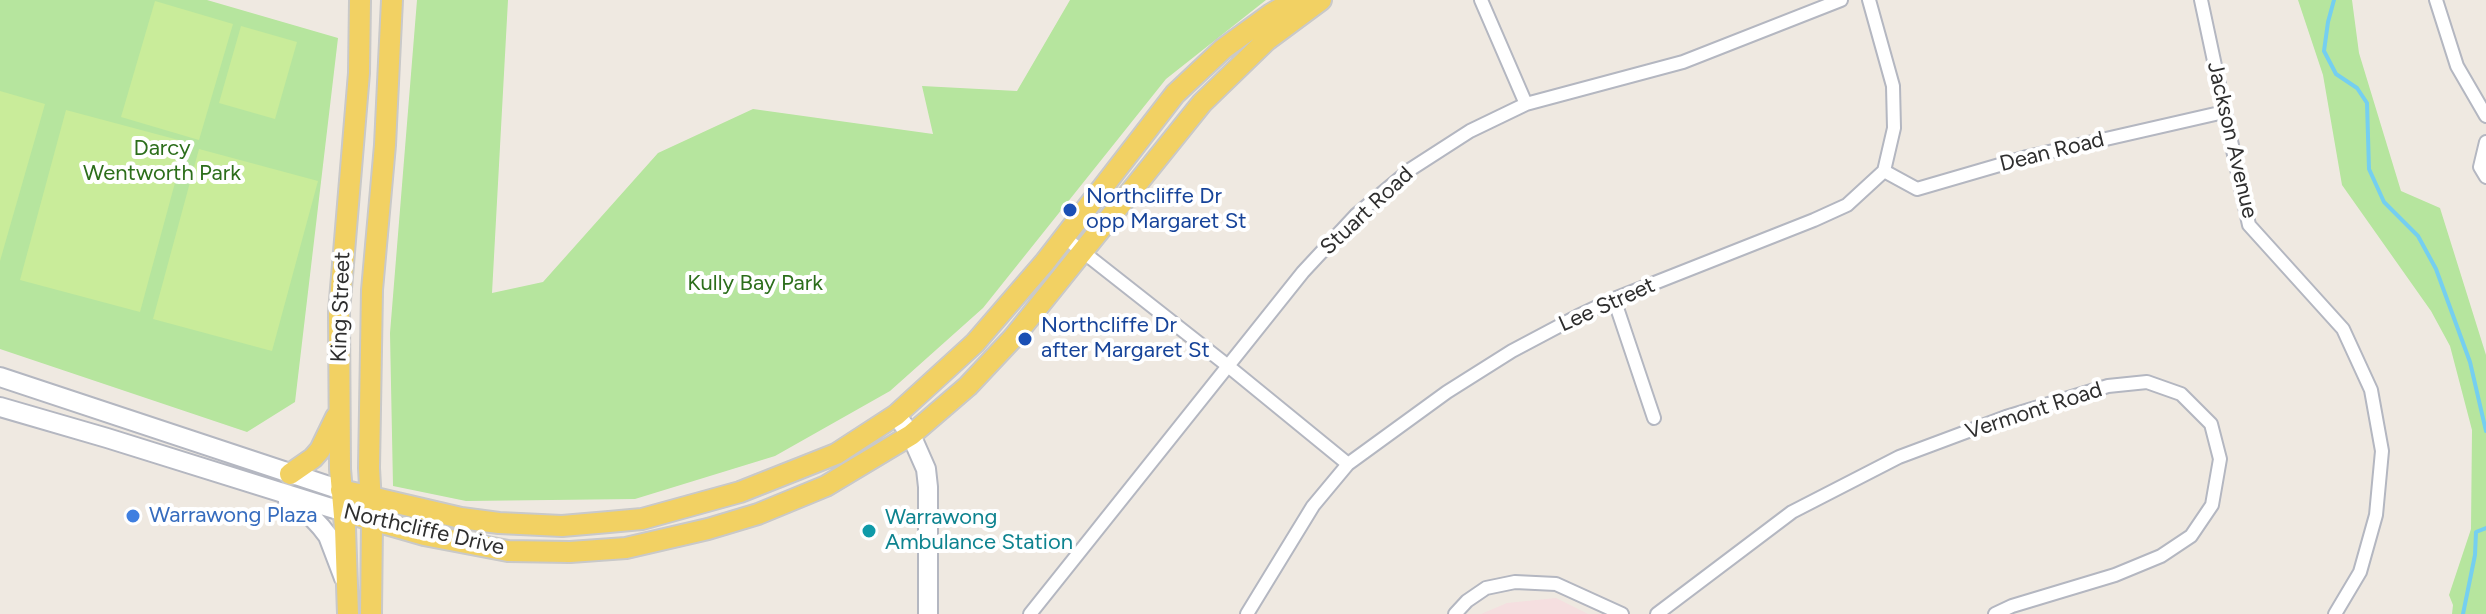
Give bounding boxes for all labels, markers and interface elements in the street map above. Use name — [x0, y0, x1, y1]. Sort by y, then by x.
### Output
street label: Jackson Avenue — [2201, 59, 2263, 221]
street label: Dean Road — [1997, 126, 2107, 178]
park label: Darcy Wentworth Park — [83, 136, 241, 188]
street label: Stuart Road — [1315, 161, 1419, 261]
place label: Northcliffe Dr opp Margaret St — [1086, 184, 1247, 236]
marker: Northcliffe Dr opp Margaret St — [1061, 201, 1079, 219]
street label: King Street — [326, 251, 356, 363]
park label: Kully Bay Park — [687, 271, 823, 297]
street label: Lee Street — [1555, 272, 1659, 338]
place label: Northcliffe Dr after Margaret St — [1041, 313, 1210, 364]
marker: Northcliffe Dr after Margaret St — [1016, 330, 1034, 348]
street label: Vermont Road — [1962, 377, 2106, 445]
street label: Northcliffe Drive — [341, 499, 507, 561]
place label: Warrawong Plaza — [149, 503, 318, 529]
place label: Warrawong Ambulance Station — [885, 505, 1073, 556]
marker: Warrawong Plaza — [124, 507, 142, 525]
marker: Warrawong Ambulance Station — [860, 522, 878, 540]

